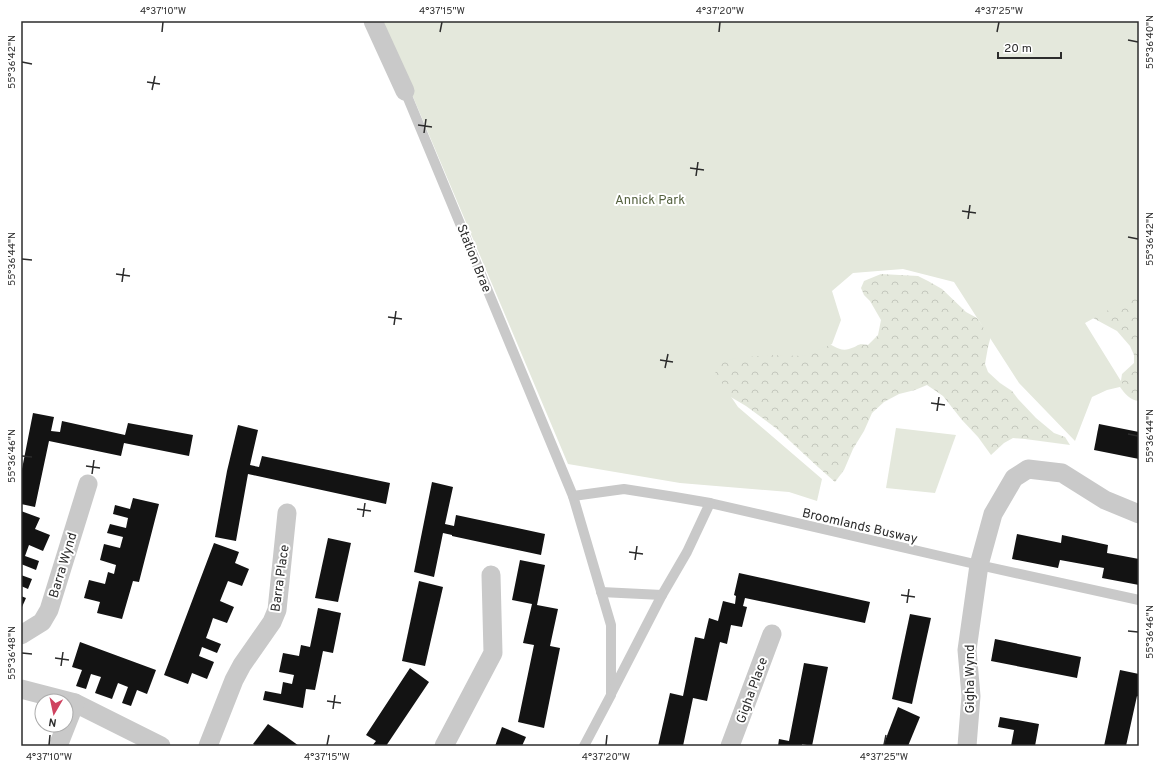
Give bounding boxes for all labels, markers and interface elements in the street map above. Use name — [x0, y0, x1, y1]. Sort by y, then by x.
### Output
text: 4°37'10"W — [140, 5, 186, 18]
text: 4°37'15"W — [419, 5, 465, 18]
text: 4°37'20"W — [696, 5, 744, 18]
text: 4°37'25"W — [975, 5, 1023, 18]
text: 55°36'40"N — [1144, 15, 1157, 69]
scale bar — [998, 34, 1061, 60]
text: 55°36'42"N — [6, 35, 19, 89]
text: 20 m — [1004, 41, 1032, 57]
park label: Annick Park — [615, 193, 685, 209]
text: 55°36'42"N — [1144, 212, 1157, 266]
street label: Station Brae — [452, 222, 494, 295]
text: 55°36'44"N — [6, 232, 19, 286]
text: 55°36'44"N — [1144, 409, 1157, 463]
text: 55°36'46"N — [6, 429, 19, 483]
street label: Broomlands Busway — [800, 506, 919, 548]
street label: Barra Wynd — [46, 531, 81, 600]
street label: Barra Place — [268, 544, 294, 613]
text: 55°36'46"N — [1144, 605, 1157, 659]
text: 55°36'48"N — [6, 626, 19, 680]
street label: Gigha Wynd — [963, 644, 979, 714]
street label: Gigha Place — [734, 655, 772, 726]
north arrow — [34, 693, 74, 733]
text: N — [48, 714, 58, 729]
text: 4°37'10"W — [26, 751, 72, 764]
text: 4°37'15"W — [304, 751, 350, 764]
text: 4°37'20"W — [582, 751, 630, 764]
text: 4°37'25"W — [860, 751, 908, 764]

